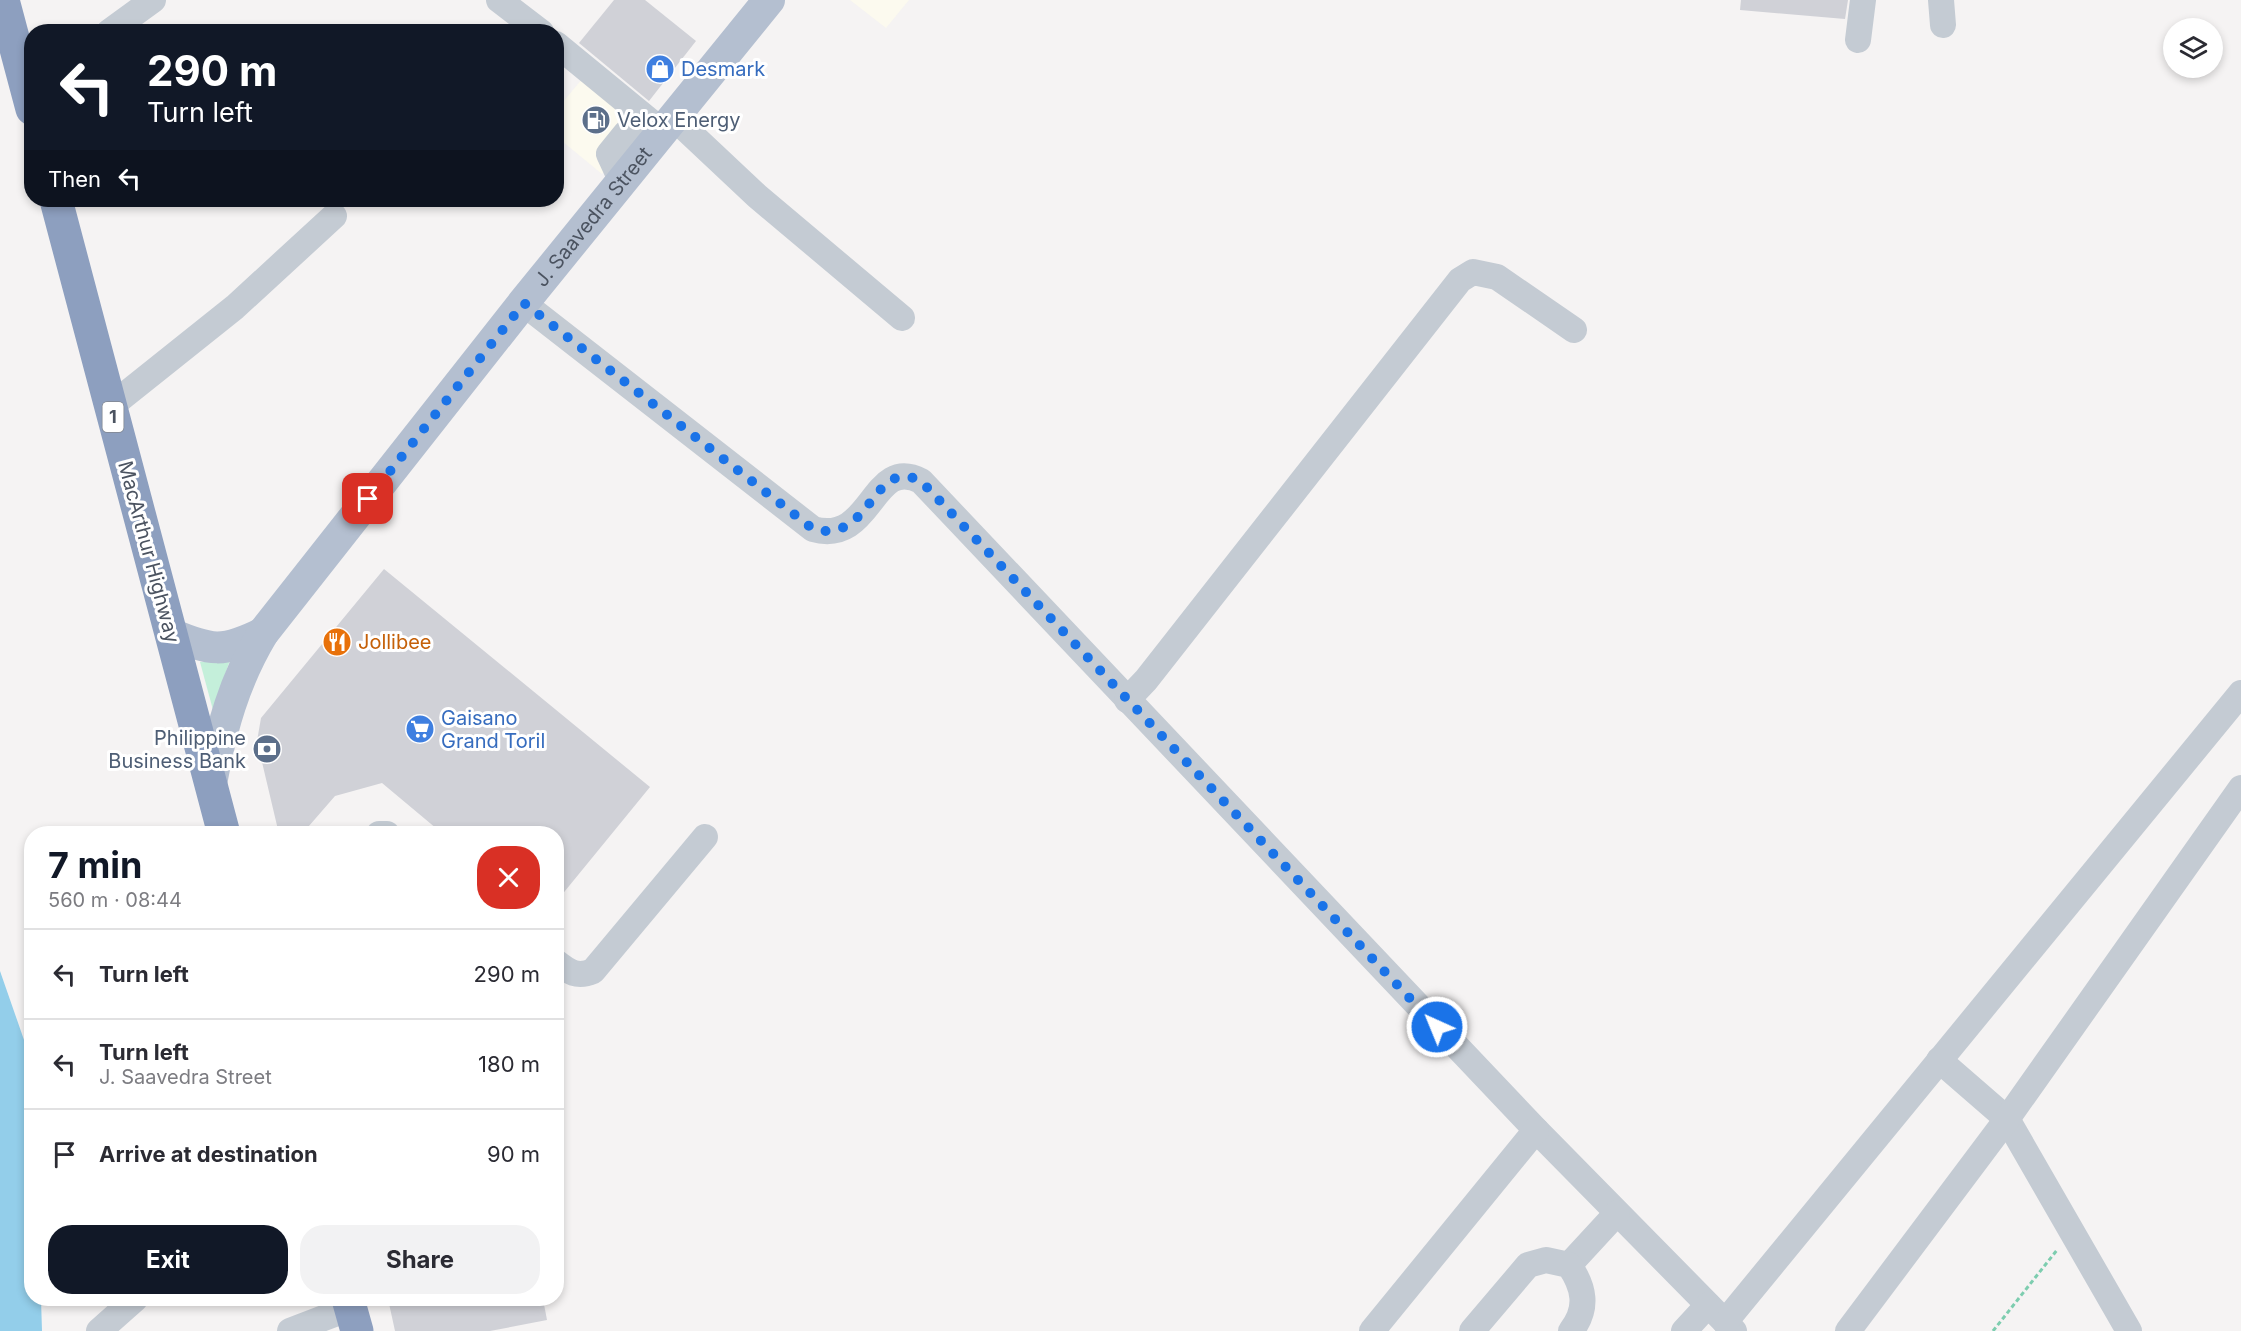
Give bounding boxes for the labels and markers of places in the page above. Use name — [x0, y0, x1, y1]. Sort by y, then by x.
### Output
shop icon: Desmark — [644, 53, 676, 85]
place label: Desmark — [681, 57, 765, 81]
fuel station icon: Velox Energy — [580, 104, 612, 136]
place label: Velox Energy — [617, 108, 741, 132]
pin — [342, 473, 393, 524]
restaurant icon: Jollibee — [321, 626, 353, 658]
place label: Jollibee — [358, 630, 432, 654]
place label: Gaisano Grand Toril — [441, 706, 545, 753]
supermarket icon: Gaisano Grand Toril — [404, 713, 436, 745]
place label: Philippine Business Bank — [108, 726, 246, 773]
bank icon: Philippine Business Bank — [251, 733, 283, 765]

